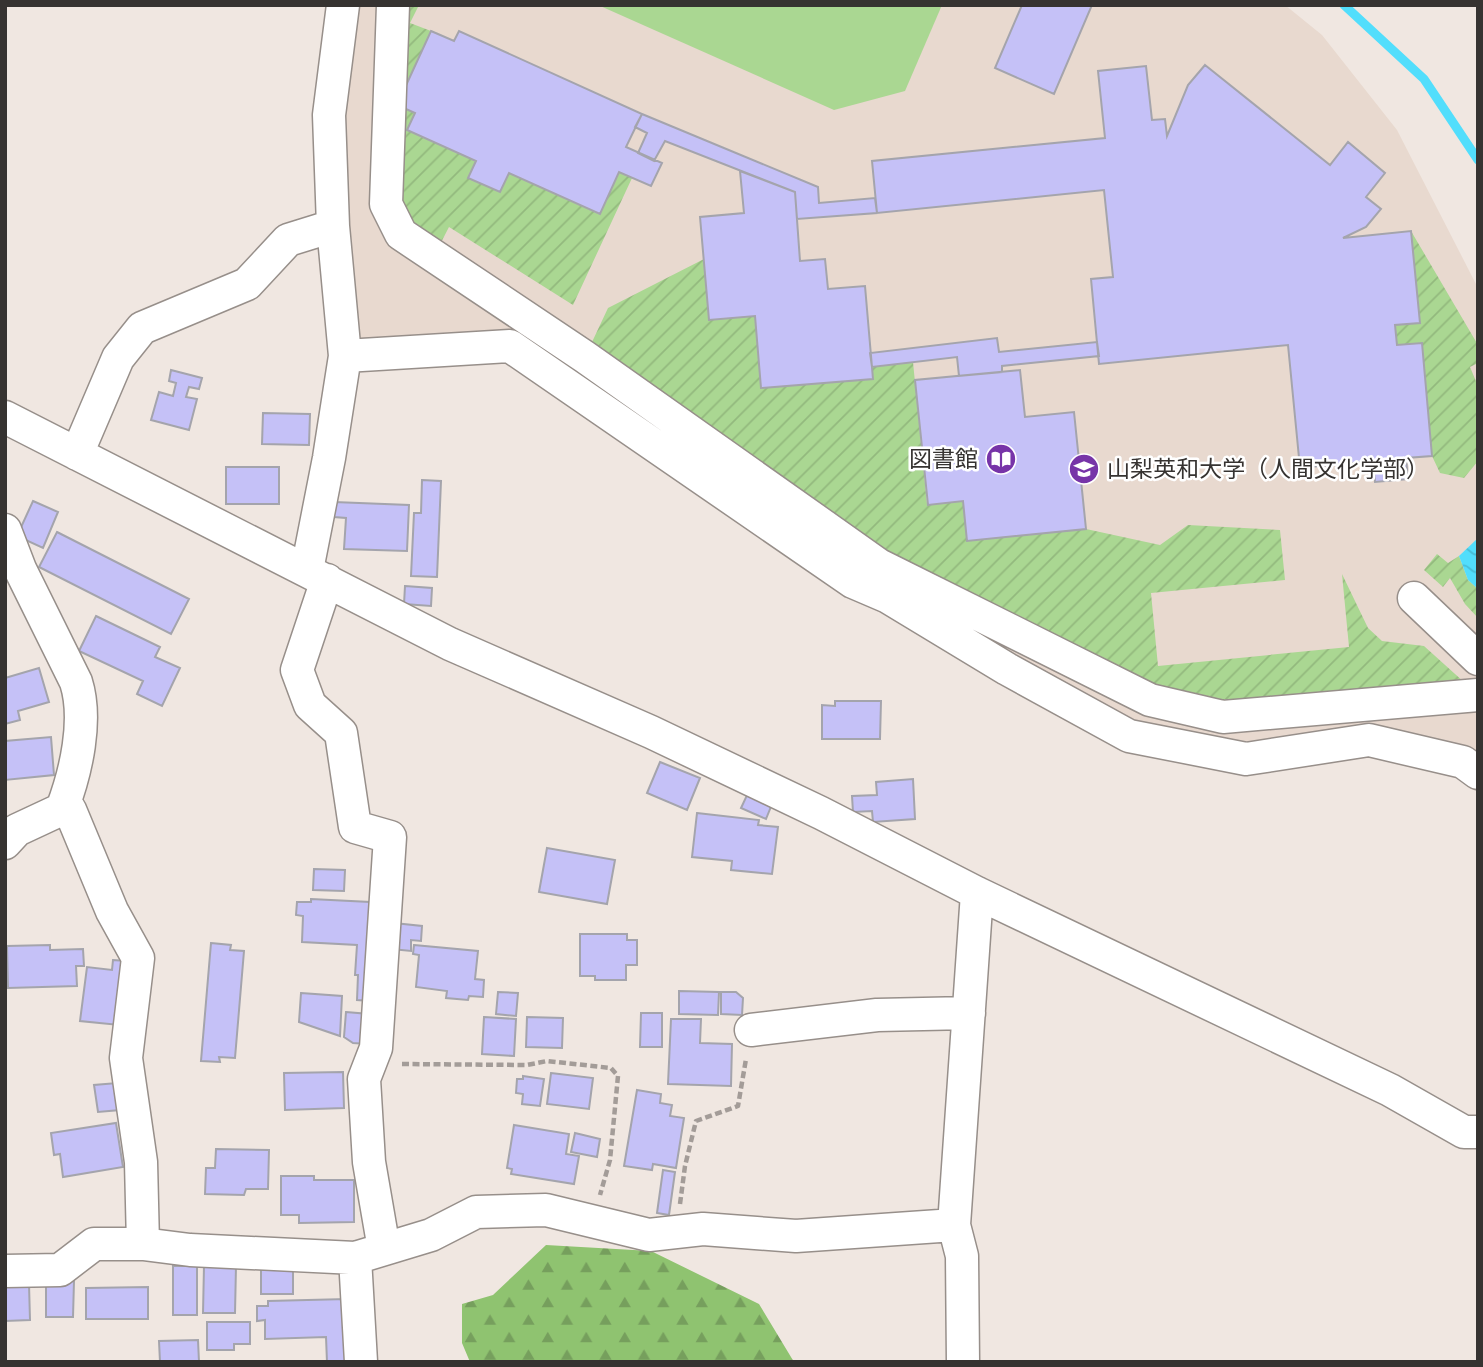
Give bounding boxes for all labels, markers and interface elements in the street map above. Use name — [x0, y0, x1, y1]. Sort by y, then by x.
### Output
place label: 図書館 — [909, 442, 978, 474]
library icon: 図書館 — [984, 442, 1018, 476]
school or university icon: 山梨英和大学（人間文化学部） — [1067, 452, 1101, 486]
place label: 山梨英和大学（人間文化学部） — [1107, 452, 1429, 484]

